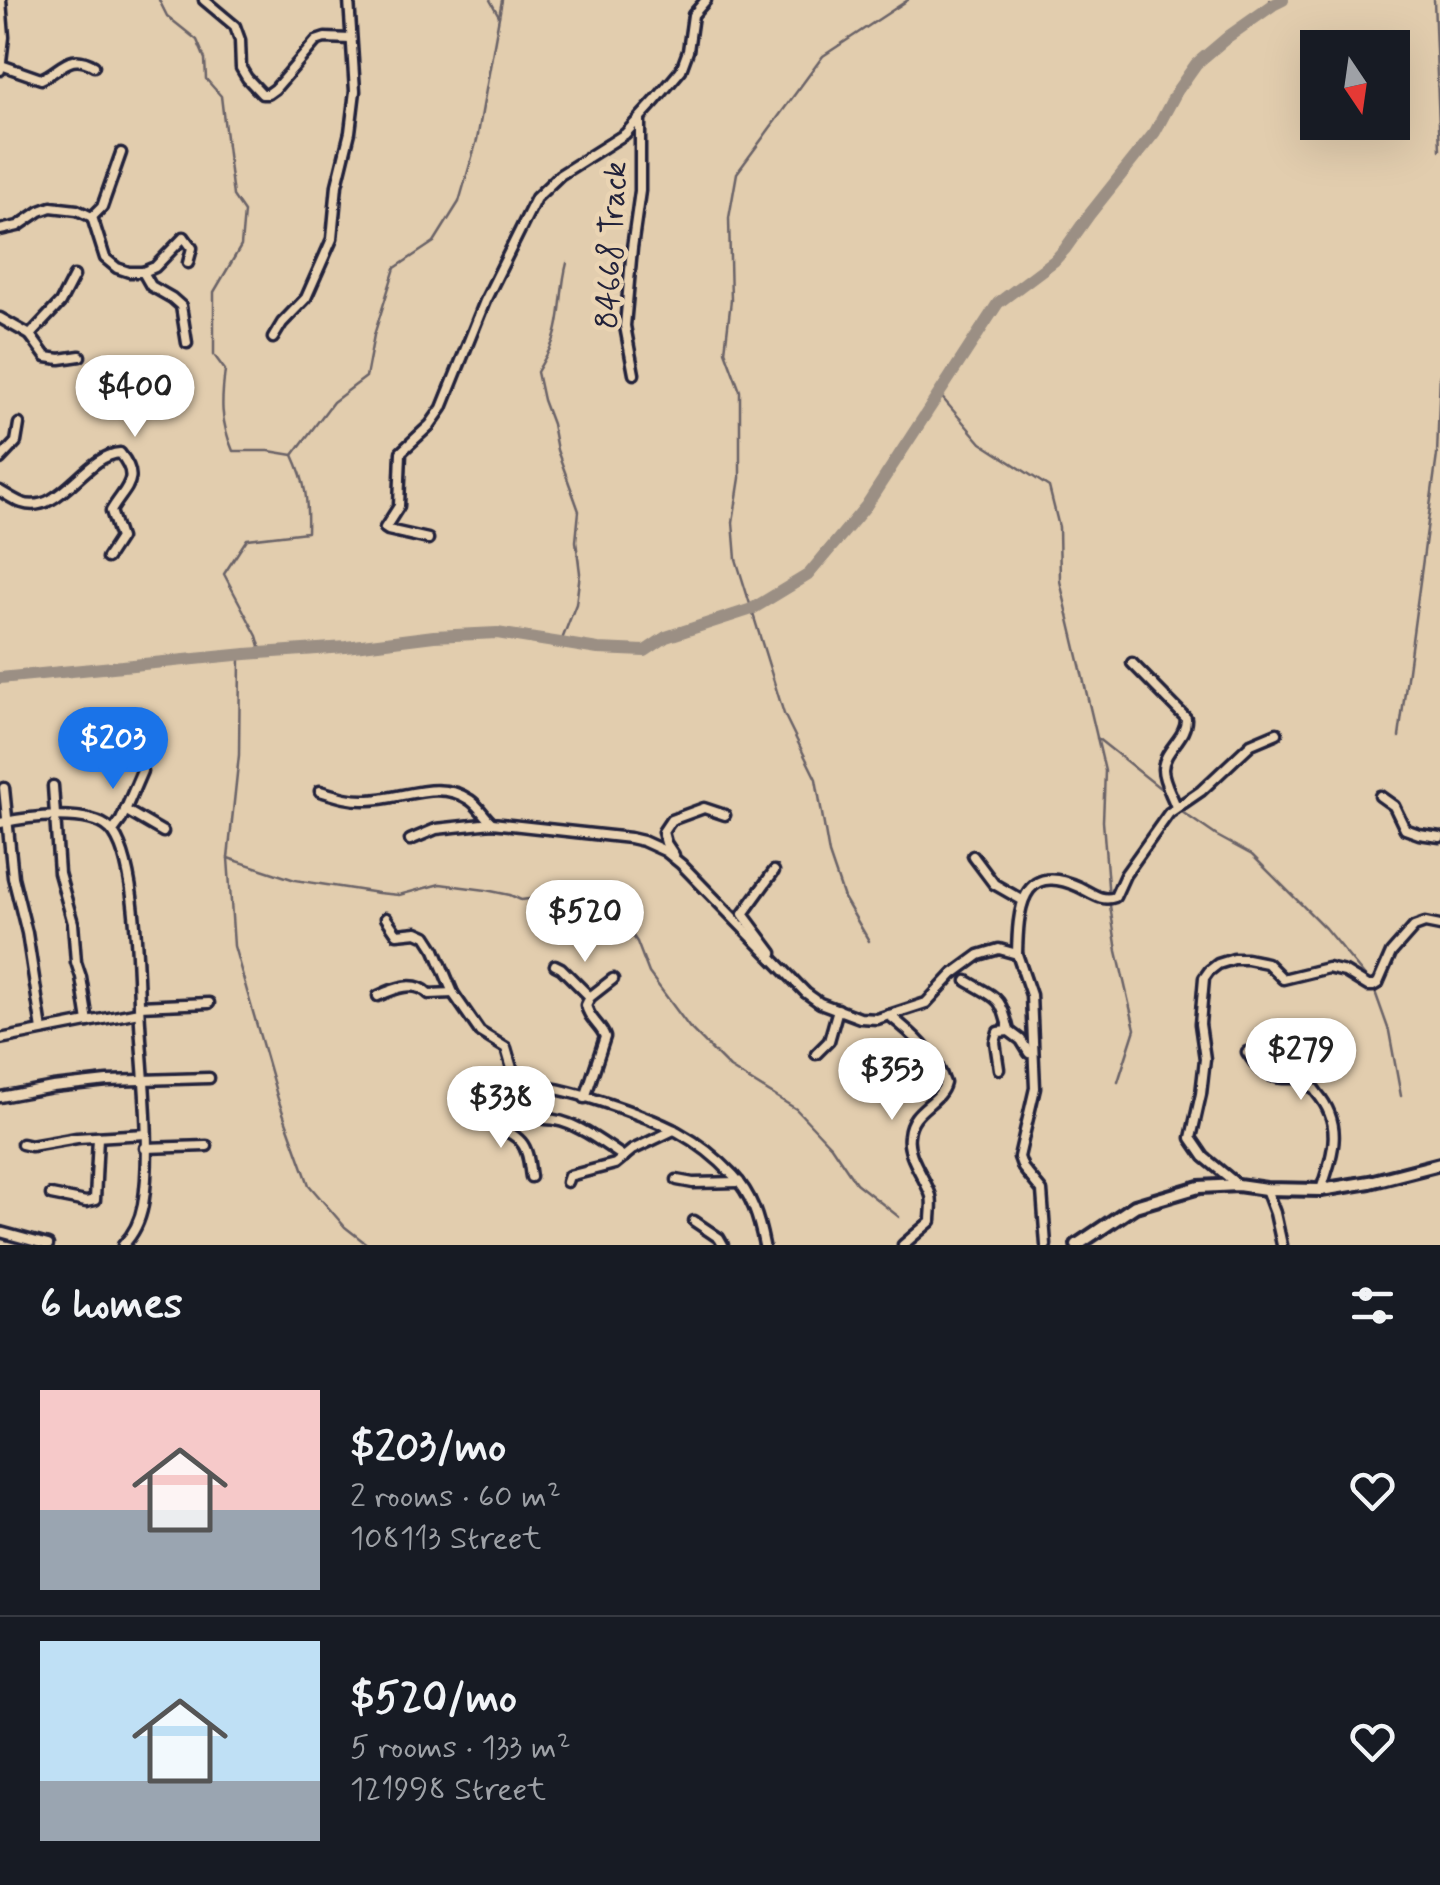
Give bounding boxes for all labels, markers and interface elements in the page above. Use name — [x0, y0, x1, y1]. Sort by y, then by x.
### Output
north arrow — [1300, 30, 1410, 140]
map controls — [1300, 30, 1410, 140]
street label: 84668 Track — [587, 160, 637, 330]
pin: $400 — [76, 355, 194, 440]
text: $400 — [97, 366, 173, 408]
pin: $203 — [54, 707, 172, 792]
text: $203 — [80, 718, 146, 760]
pin: $520 — [526, 880, 644, 965]
text: $520 — [548, 891, 622, 933]
pin: $279 — [1242, 1018, 1360, 1103]
text: $279 — [1267, 1029, 1335, 1071]
pin: $353 — [833, 1038, 951, 1123]
text: $353 — [860, 1049, 924, 1091]
pin: $338 — [442, 1066, 560, 1151]
text: $338 — [469, 1077, 533, 1119]
text: 6 homes — [40, 1278, 183, 1333]
icon: filters — [1345, 1278, 1400, 1333]
text: $203/mo — [350, 1421, 506, 1476]
icon: home — [120, 1430, 240, 1550]
icon: heart — [1345, 1463, 1400, 1518]
text: 2 rooms · 60 m² — [350, 1476, 561, 1518]
text: 108113 Street — [350, 1518, 541, 1560]
text: $520/mo — [350, 1672, 517, 1727]
icon: home — [120, 1681, 240, 1801]
icon: heart — [1345, 1714, 1400, 1769]
text: 5 rooms · 133 m² — [350, 1727, 571, 1769]
text: 121998 Street — [350, 1769, 546, 1811]

